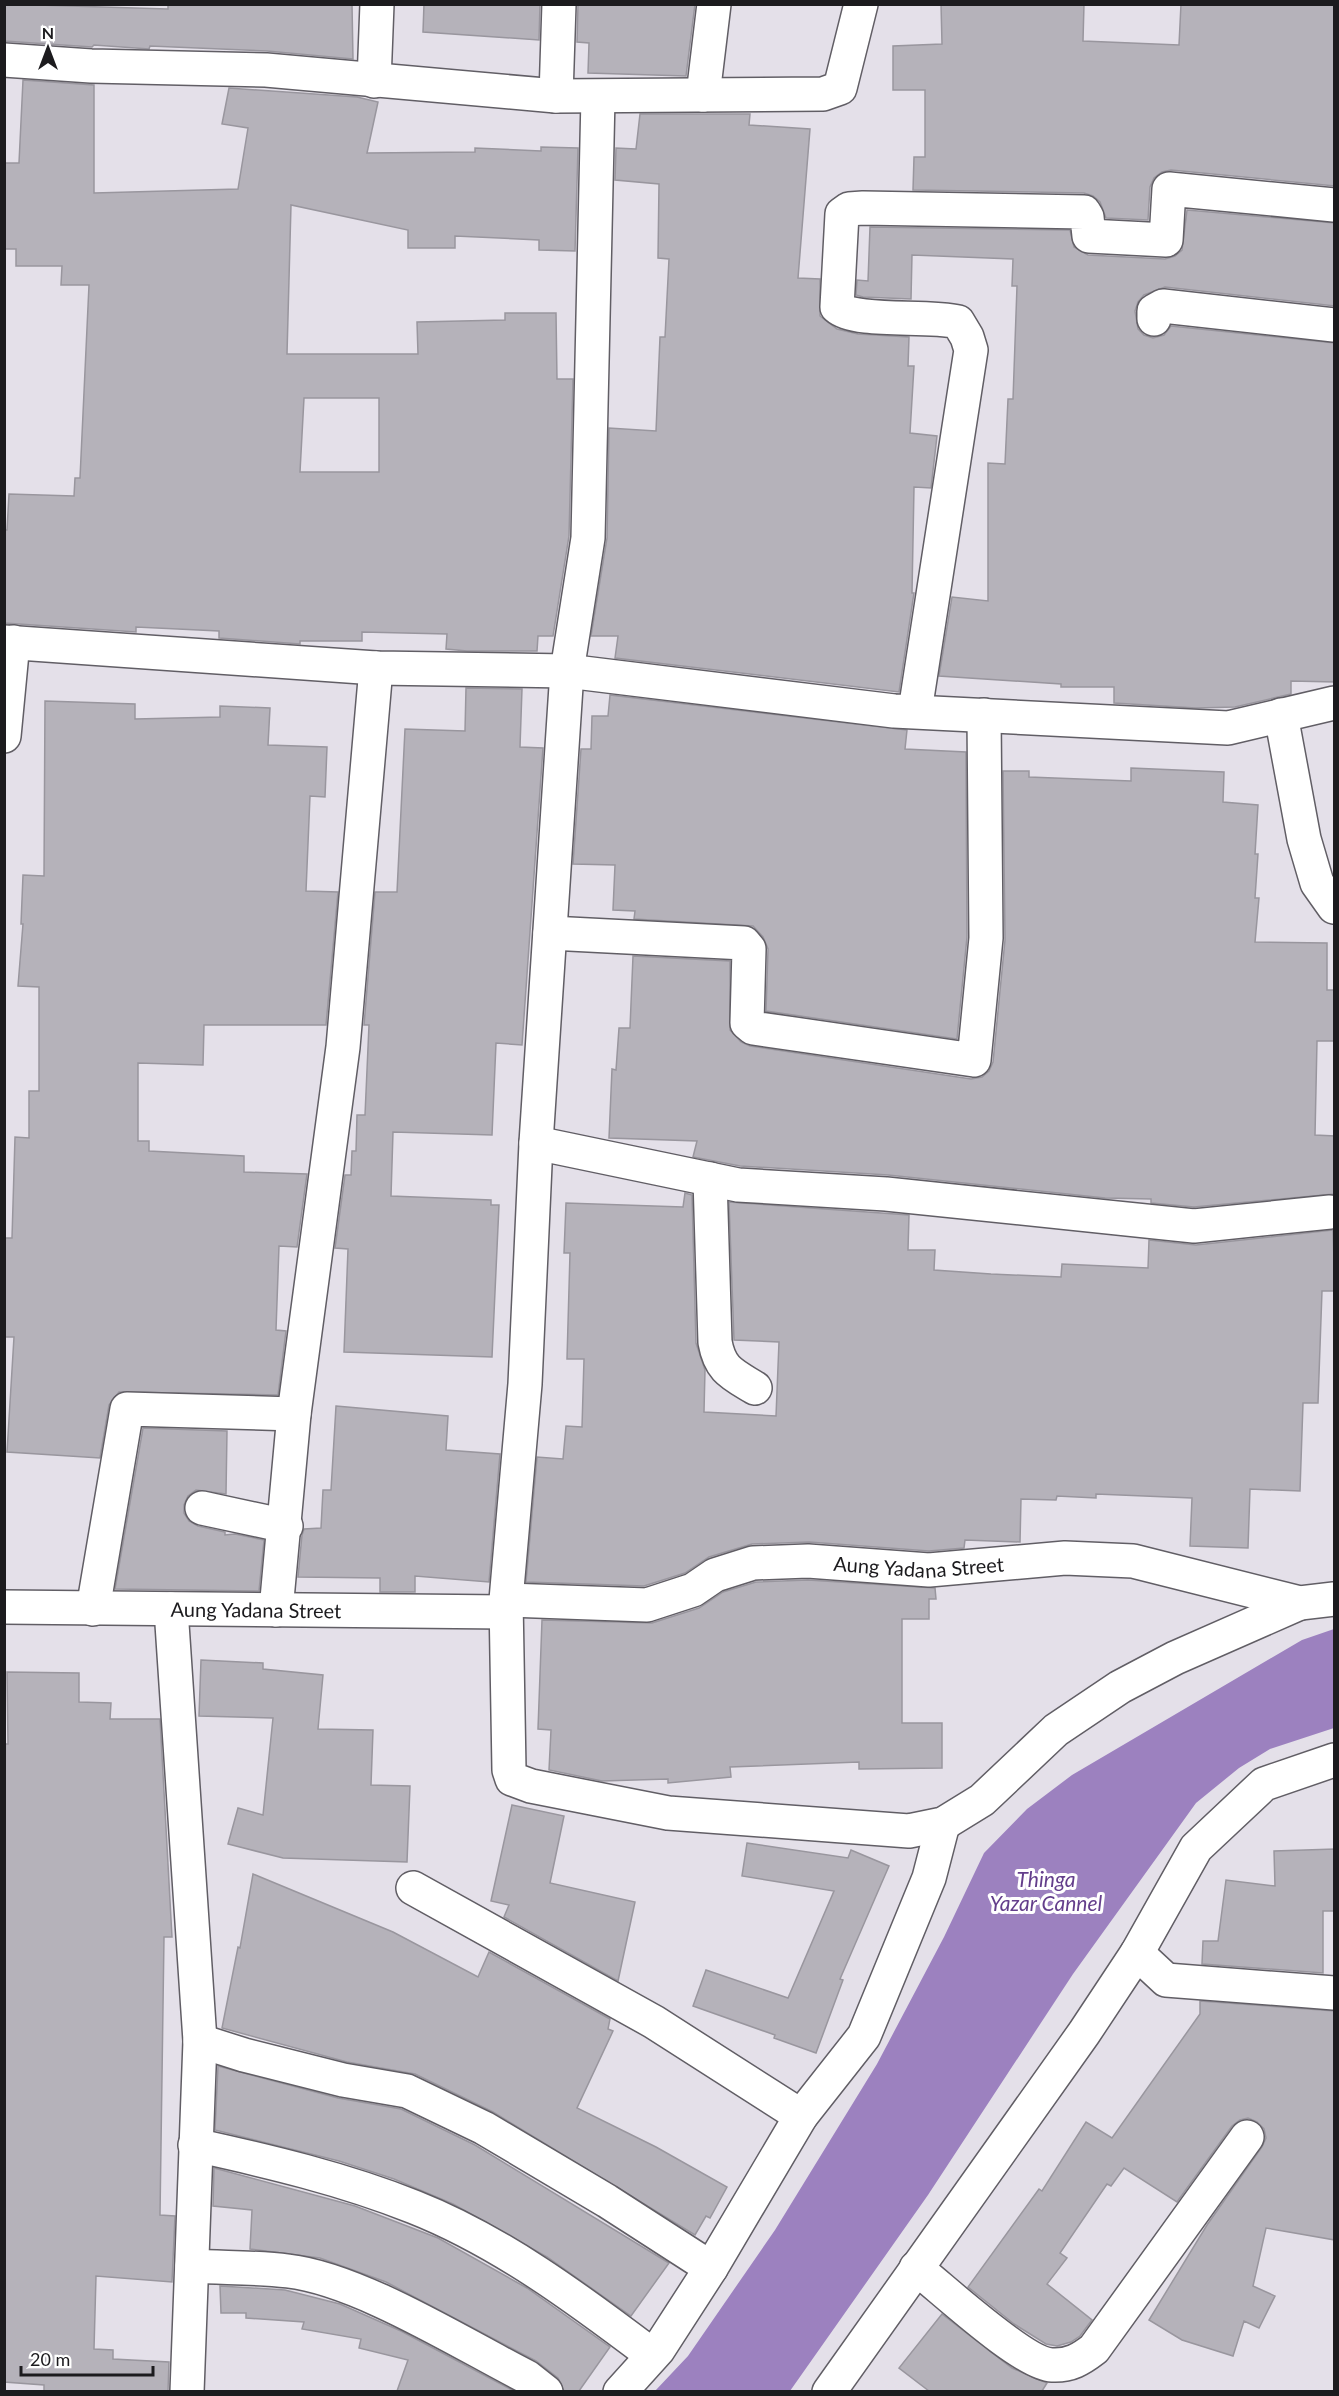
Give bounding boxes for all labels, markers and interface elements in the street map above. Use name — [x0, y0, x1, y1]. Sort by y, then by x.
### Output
north arrow — [18, 18, 78, 78]
text: N — [42, 23, 54, 42]
street label: Aung Yadana Street — [833, 1551, 1005, 1582]
street label: Aung Yadana Street — [171, 1597, 341, 1622]
water label: Thinga Yazar Cannel — [990, 1866, 1103, 1915]
scale bar — [21, 2339, 153, 2377]
text: 20 m — [30, 2348, 70, 2370]

